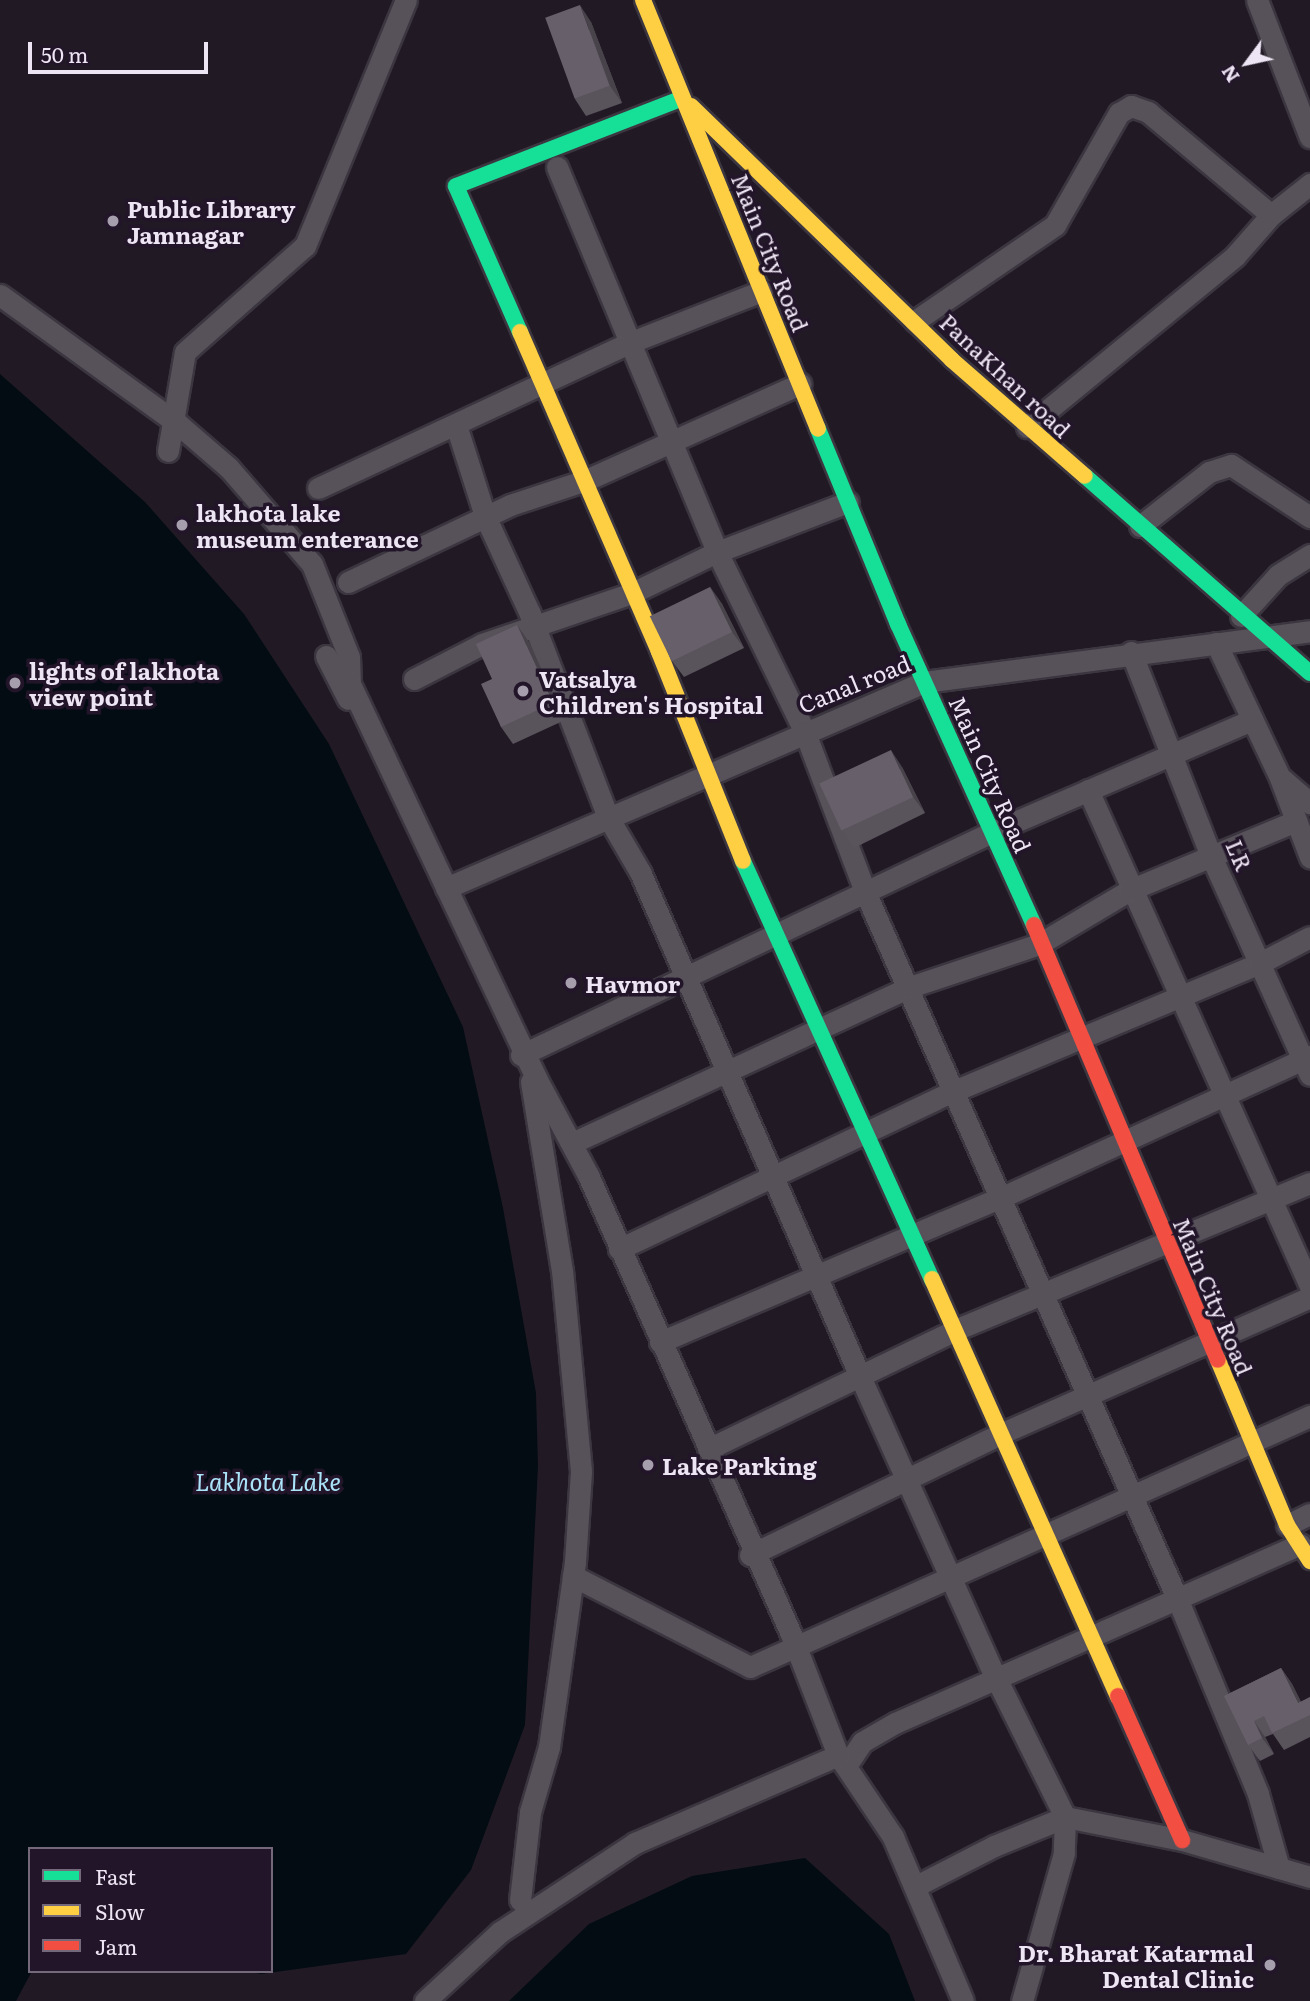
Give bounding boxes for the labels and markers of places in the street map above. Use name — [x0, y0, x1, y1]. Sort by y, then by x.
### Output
place label: Public Library Jamnagar — [127, 194, 295, 248]
marker: Public Library Jamnagar — [105, 213, 121, 229]
place label: lakhota lake museum enterance — [196, 498, 419, 552]
marker: lakhota lake museum enterance — [174, 517, 190, 533]
place label: lights of lakhota view point — [29, 656, 219, 710]
place label: Vatsalya Children's Hospital — [539, 664, 763, 718]
marker: lights of lakhota view point — [7, 675, 23, 691]
marker: Vatsalya Children's Hospital — [513, 681, 533, 701]
place label: Havmor — [585, 969, 680, 997]
marker: Havmor — [563, 975, 579, 991]
place label: Lake Parking — [662, 1451, 817, 1479]
marker: Lake Parking — [640, 1457, 656, 1473]
place label: Dr. Bharat Katarmal Dental Clinic — [1018, 1938, 1254, 1992]
marker: Dr. Bharat Katarmal Dental Clinic — [1260, 1955, 1280, 1975]

